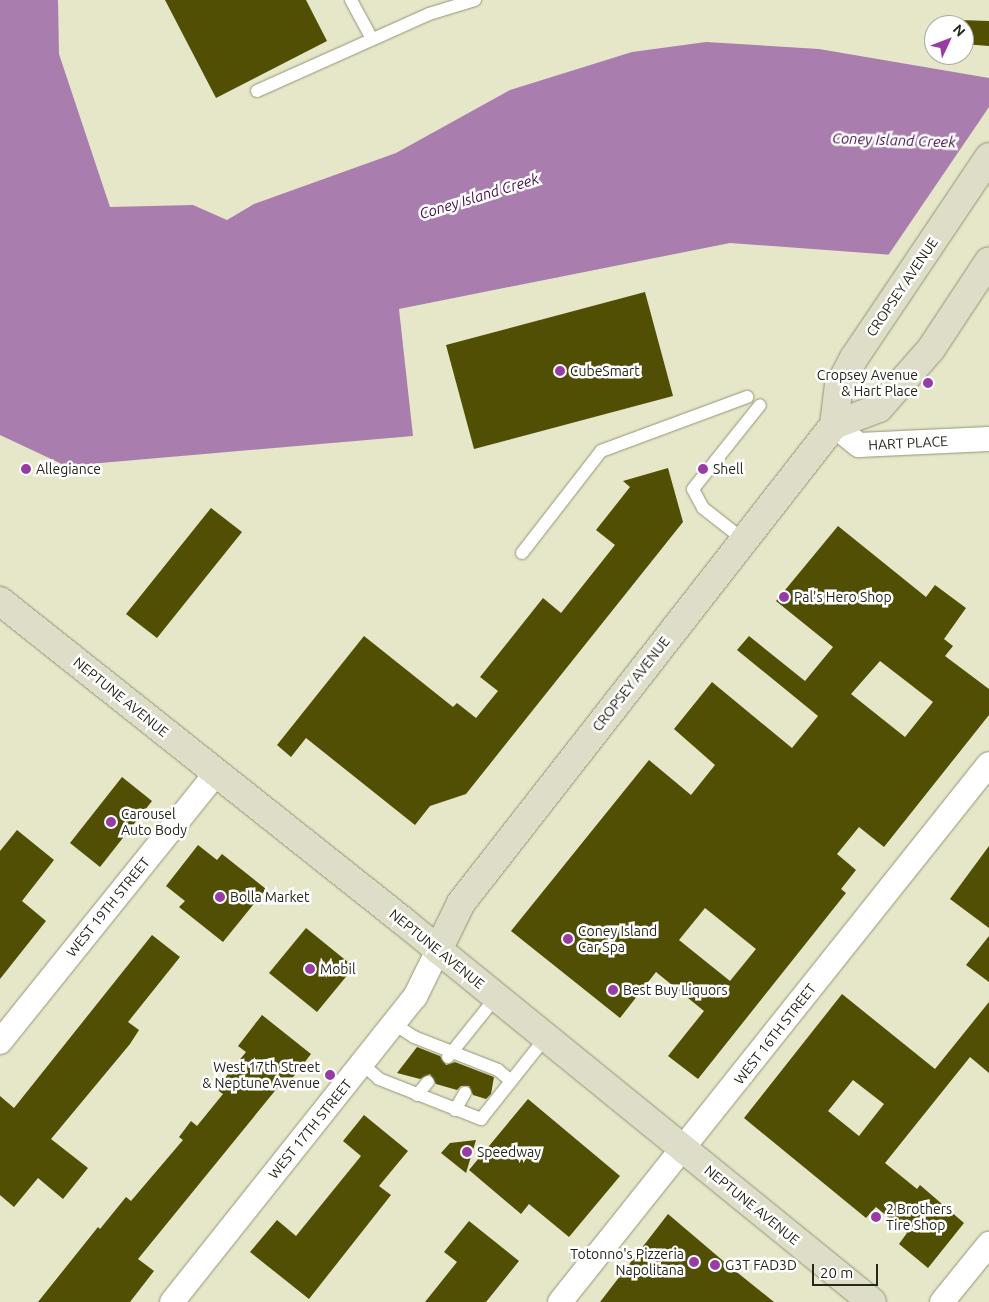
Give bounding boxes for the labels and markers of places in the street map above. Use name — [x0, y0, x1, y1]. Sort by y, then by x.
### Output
place label: CubeSmart — [570, 363, 640, 379]
marker: CubeSmart — [554, 365, 566, 377]
place label: Cropsey Avenue & Hart Place — [817, 367, 918, 400]
marker: Cropsey Avenue & Hart Place — [922, 377, 934, 389]
place label: Allegiance — [36, 461, 101, 477]
place label: Shell — [713, 461, 743, 477]
marker: Allegiance — [20, 463, 32, 475]
marker: Shell — [697, 463, 709, 475]
place label: Pal's Hero Shop — [794, 589, 892, 605]
marker: Pal's Hero Shop — [778, 591, 790, 603]
place label: Carousel Auto Body — [121, 806, 187, 839]
marker: Carousel Auto Body — [105, 816, 117, 828]
place label: Bolla Market — [230, 889, 310, 905]
marker: Bolla Market — [214, 891, 226, 903]
place label: Coney Island Car Spa — [578, 923, 657, 956]
marker: Coney Island Car Spa — [562, 933, 574, 945]
place label: Mobil — [320, 961, 356, 977]
marker: Mobil — [304, 963, 316, 975]
place label: Best Buy Liquors — [623, 982, 727, 998]
marker: Best Buy Liquors — [607, 984, 619, 996]
place label: West 17th Street & Neptune Avenue — [202, 1059, 320, 1092]
marker: West 17th Street & Neptune Avenue — [324, 1069, 336, 1081]
place label: Speedway — [477, 1144, 541, 1160]
marker: Speedway — [461, 1146, 473, 1158]
place label: 2 Brothers Tire Shop — [886, 1201, 952, 1234]
marker: 2 Brothers Tire Shop — [870, 1211, 882, 1223]
place label: Totonno's Pizzeria Napolitana — [570, 1246, 684, 1278]
marker: Totonno's Pizzeria Napolitana — [688, 1256, 700, 1268]
place label: G3T FAD3D — [725, 1257, 797, 1273]
marker: G3T FAD3D — [709, 1259, 721, 1271]

